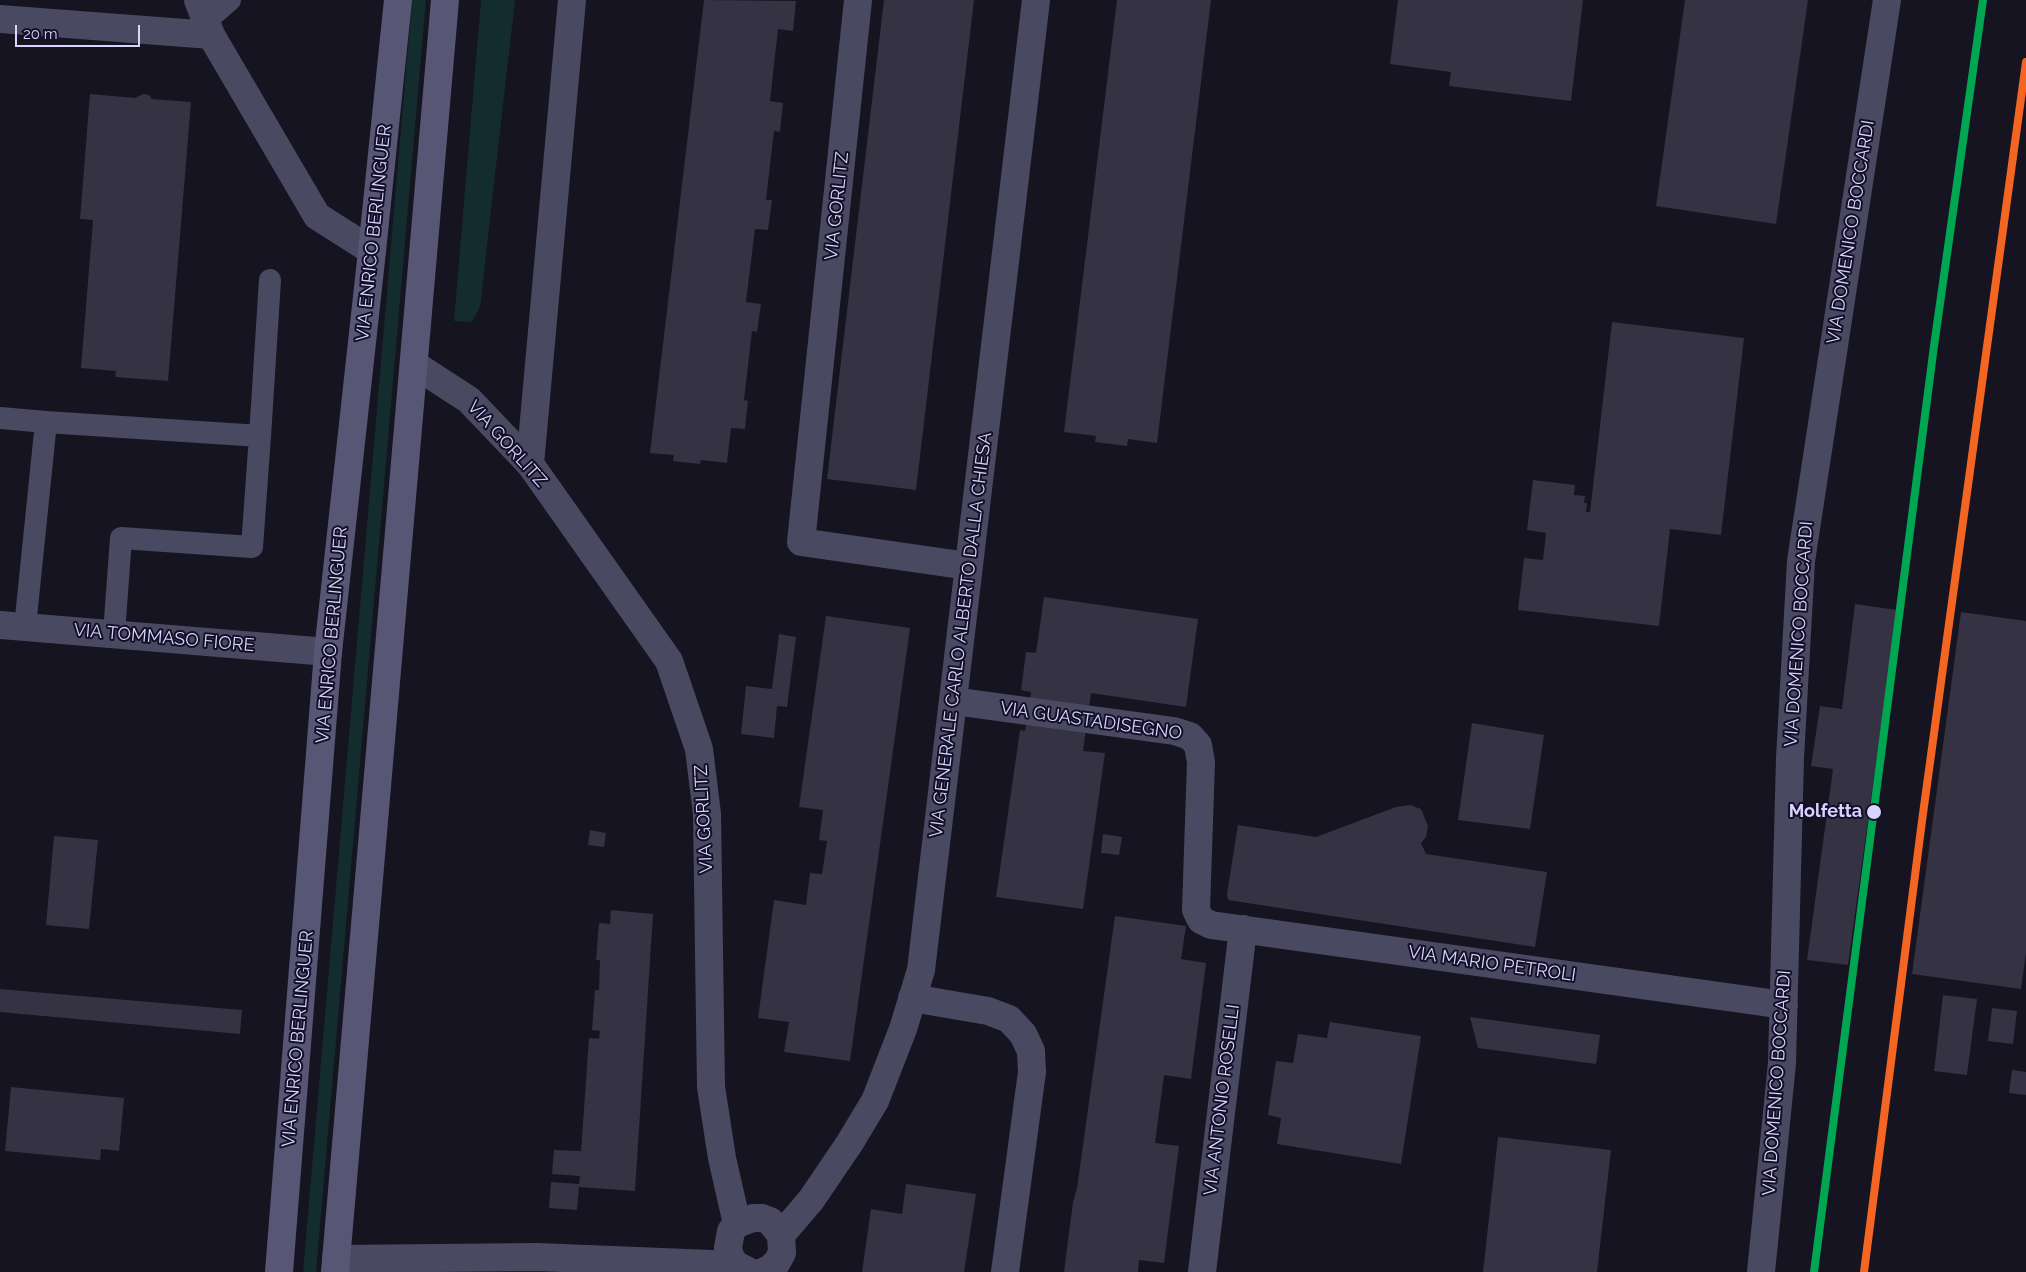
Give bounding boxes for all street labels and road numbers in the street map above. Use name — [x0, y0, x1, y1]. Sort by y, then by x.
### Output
street label: VIA DOMENICO BOCCARDI — [1823, 119, 1879, 345]
street label: VIA ENRICO BERLINGUER — [352, 124, 396, 342]
street label: VIA GORLITZ — [821, 151, 853, 261]
street label: VIA GORLITZ — [463, 396, 551, 492]
street label: VIA GENERALE CARLO ALBERTO DALLA CHIESA — [925, 431, 997, 839]
street label: VIA DOMENICO BOCCARDI — [1780, 520, 1818, 748]
street label: VIA ENRICO BERLINGUER — [312, 526, 352, 744]
street label: VIA TOMMASO FIORE — [73, 619, 255, 657]
street label: VIA GUASTADISEGNO — [999, 698, 1183, 744]
street label: VIA GORLITZ — [690, 764, 718, 874]
street label: VIA ENRICO BERLINGUER — [278, 930, 318, 1148]
street label: VIA MARIO PETROLI — [1407, 942, 1577, 986]
street label: VIA DOMENICO BOCCARDI — [1758, 969, 1796, 1197]
street label: VIA ANTONIO ROSELLI — [1200, 1003, 1244, 1197]

